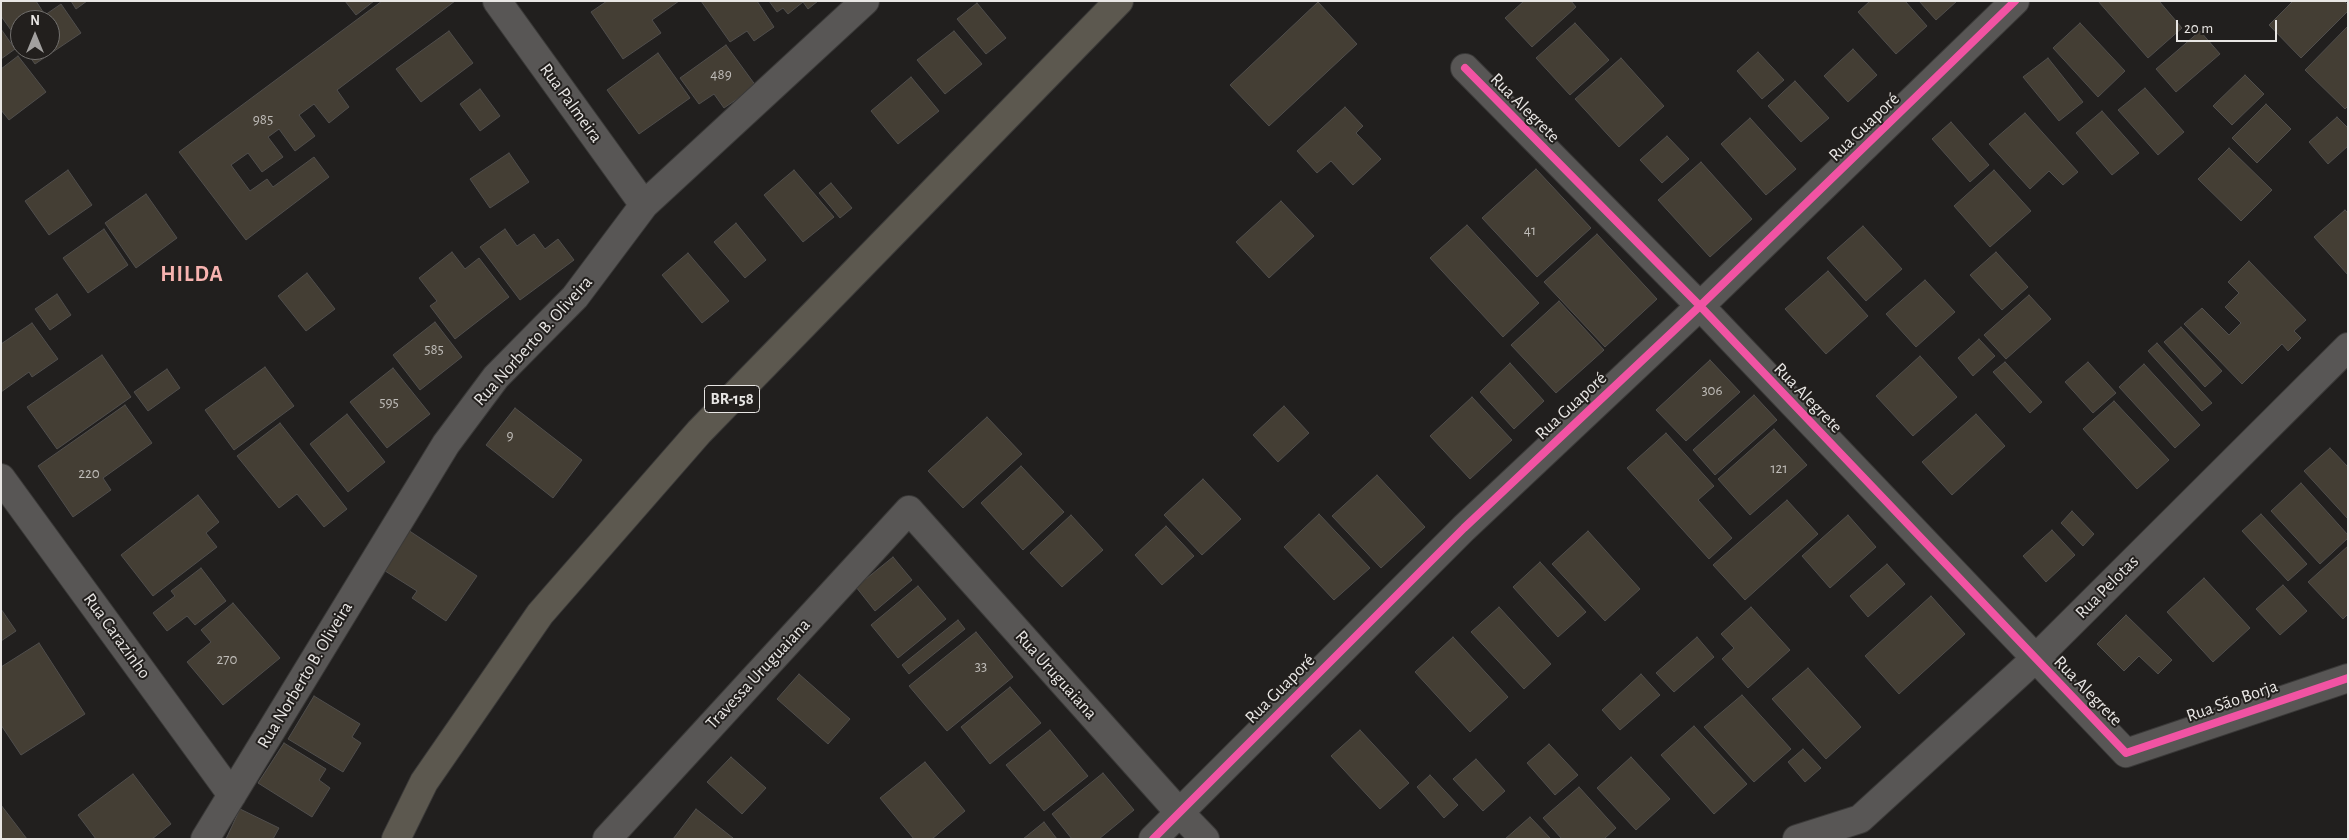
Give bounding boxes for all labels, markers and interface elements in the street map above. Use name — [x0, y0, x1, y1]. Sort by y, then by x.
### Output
north arrow — [10, 10, 60, 60]
scale bar — [2179, 10, 2280, 42]
text: N — [30, 14, 40, 28]
text: 20 m — [2184, 21, 2213, 36]
street label: Rua Palmeira — [535, 59, 607, 147]
house number: 489 — [710, 65, 732, 83]
street label: Rua Alegrete — [1486, 69, 1564, 147]
street label: Rua Guaporé — [1824, 88, 1904, 166]
house number: 985 — [253, 110, 273, 128]
house number: 41 — [1524, 221, 1536, 239]
district label: HILDA — [160, 261, 224, 287]
street label: Rua Norberto B. Oliveira — [469, 272, 597, 410]
house number: 585 — [424, 340, 444, 358]
street label: Rua Alegrete — [1769, 358, 1847, 438]
street label: Rua Guaporé — [1531, 367, 1611, 445]
house number: 306 — [1701, 381, 1723, 399]
road number: BR-158 — [704, 386, 760, 412]
house number: 595 — [379, 393, 399, 411]
house number: 9 — [506, 426, 514, 444]
house number: 121 — [1770, 459, 1788, 477]
house number: 220 — [78, 464, 100, 482]
street label: Rua Pelotas — [2071, 551, 2143, 623]
street label: Rua Carazinho — [79, 589, 155, 683]
street label: Rua Norberto B. Oliveira — [253, 598, 357, 752]
street label: Travessa Uruguaiana — [701, 614, 815, 734]
street label: Rua Uruguaiana — [1010, 626, 1102, 724]
house number: 270 — [217, 650, 237, 668]
street label: Rua Guaporé — [1241, 650, 1319, 728]
street label: Rua Alegrete — [2049, 651, 2127, 731]
house number: 33 — [975, 657, 987, 675]
street label: Rua São Borja — [2183, 675, 2281, 727]

